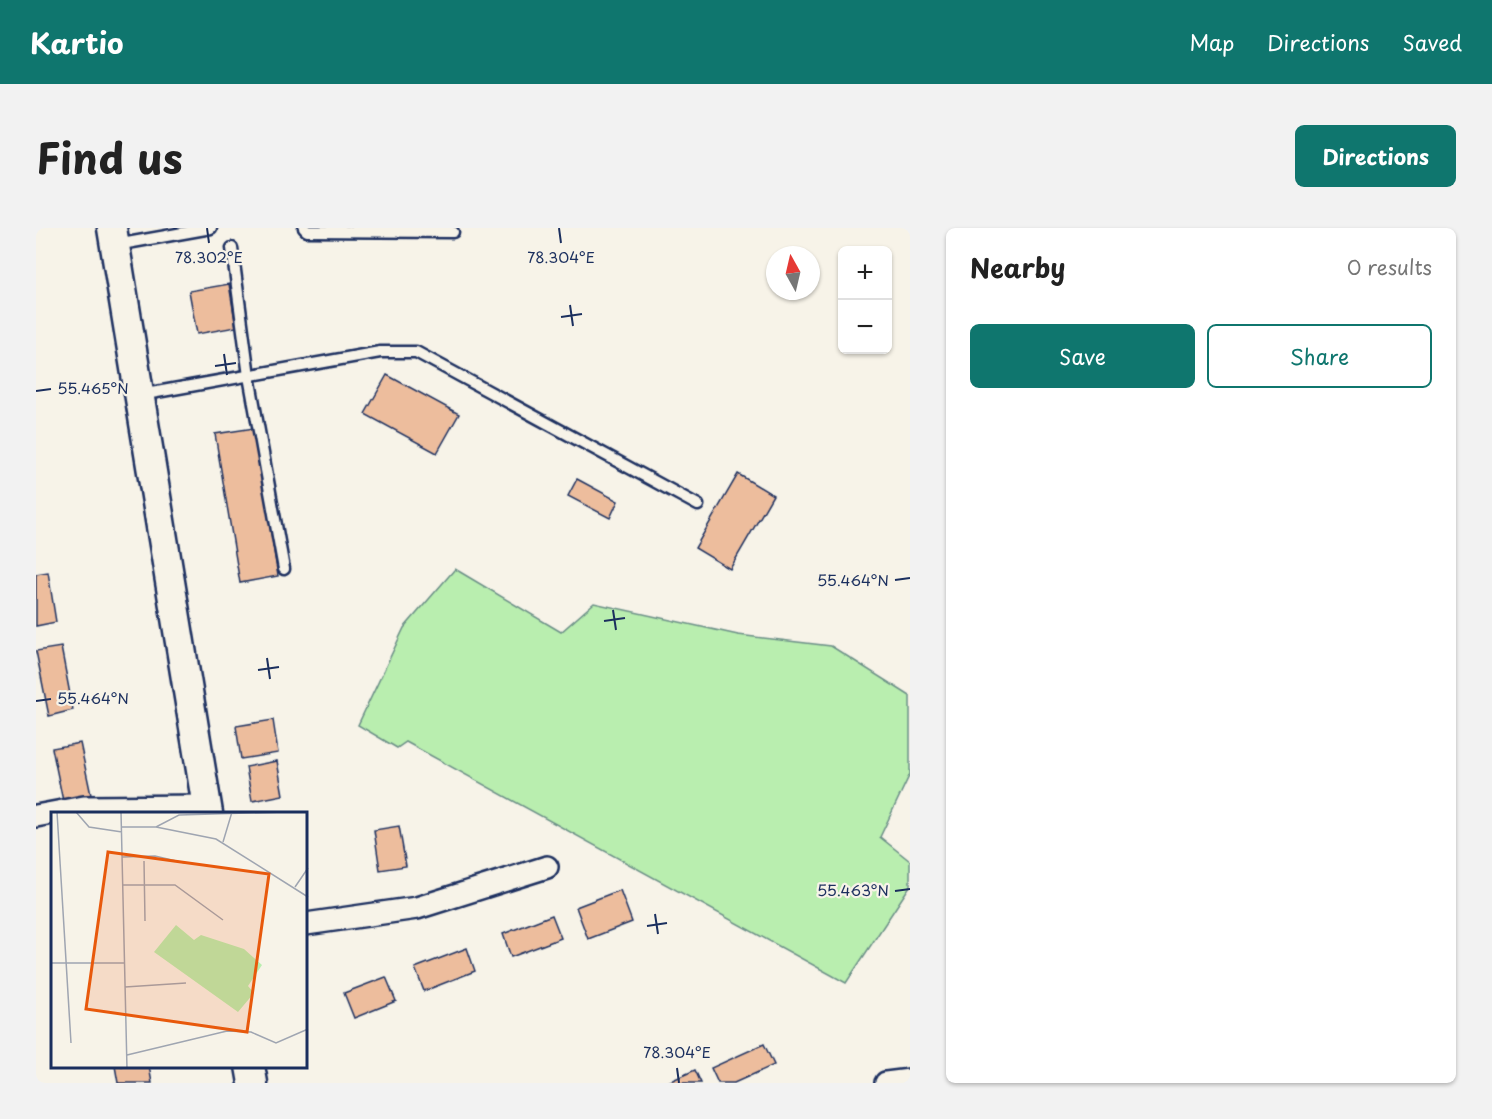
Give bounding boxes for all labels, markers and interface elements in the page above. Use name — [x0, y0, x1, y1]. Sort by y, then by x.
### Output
text: Kartio — [30, 21, 124, 64]
text: Map — [1189, 26, 1234, 58]
text: Directions — [1267, 26, 1369, 58]
text: Saved — [1402, 26, 1462, 58]
text: Find us — [36, 125, 183, 188]
button: Directions — [1295, 125, 1456, 187]
text: 78.302°E — [175, 245, 243, 268]
text: 78.304°E — [527, 245, 595, 268]
north arrow — [766, 246, 820, 300]
map controls — [838, 246, 892, 354]
button: + — [838, 246, 892, 300]
text: Nearby — [970, 248, 1065, 287]
text: 0 results — [1347, 252, 1432, 282]
button: − — [838, 300, 892, 354]
button: Save — [970, 324, 1195, 388]
button: Share — [1207, 324, 1432, 388]
text: 55.465°N — [57, 376, 129, 399]
text: 55.464°N — [817, 568, 889, 591]
text: 55.464°N — [57, 686, 129, 709]
inset map — [51, 812, 308, 1068]
text: 55.463°N — [817, 878, 889, 901]
text: 78.304°E — [643, 1040, 711, 1063]

